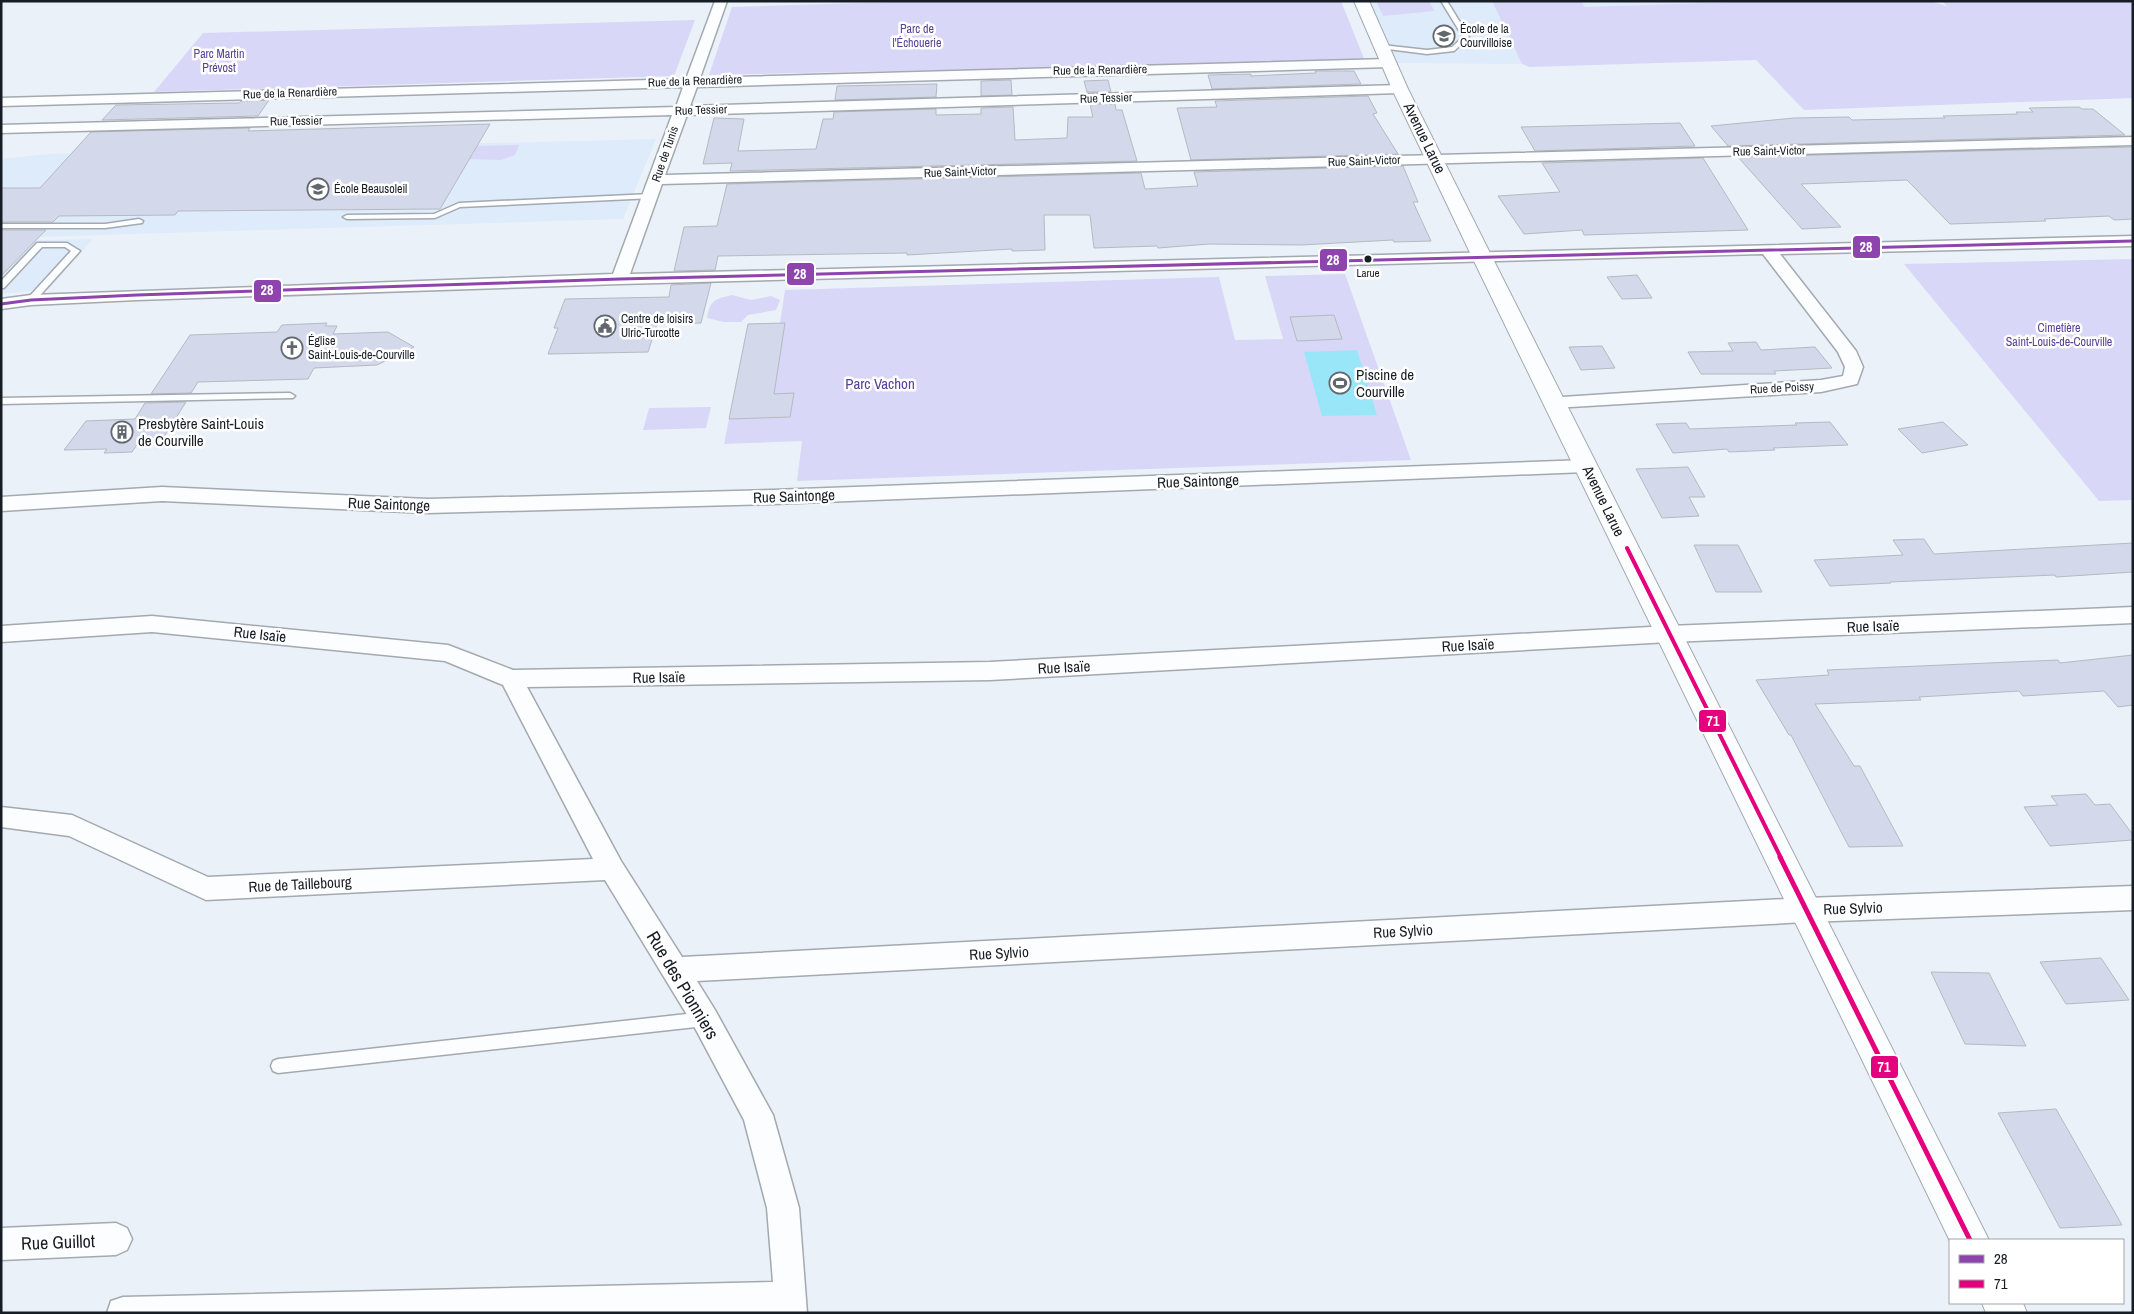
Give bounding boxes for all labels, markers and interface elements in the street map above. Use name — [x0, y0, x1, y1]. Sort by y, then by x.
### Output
park label: Parc de l'Échouerie — [893, 21, 941, 51]
place label: École de la Courvilloise — [1460, 21, 1512, 51]
school or university icon: École de la Courvilloise — [1432, 24, 1456, 48]
park label: Parc Martin Prévost — [194, 46, 244, 76]
street label: Rue de la Renardière — [1053, 61, 1147, 79]
street label: Rue de la Renardière — [648, 71, 742, 91]
street label: Rue de la Renardière — [243, 83, 337, 103]
street label: Rue Tessier — [1080, 89, 1133, 107]
street label: Avenue Larue — [1398, 98, 1451, 177]
street label: Rue Tessier — [675, 101, 728, 119]
street label: Rue Tessier — [270, 113, 323, 129]
street label: Rue de Tunis — [648, 124, 682, 184]
street label: Rue Saint-Victor — [1733, 142, 1806, 160]
street label: Rue Saint-Victor — [1327, 152, 1401, 170]
street label: Rue Saint-Victor — [923, 163, 997, 181]
school or university icon: École Beausoleil — [306, 177, 330, 201]
place label: École Beausoleil — [334, 181, 407, 197]
line badge: 28 — [1852, 235, 1881, 259]
text: 28 — [1860, 238, 1872, 256]
line badge: 28 — [1319, 248, 1348, 272]
text: 28 — [1327, 251, 1339, 269]
marker: Larue — [1363, 254, 1373, 264]
line badge: 28 — [786, 262, 815, 286]
text: 28 — [794, 265, 806, 283]
place label: Larue — [1356, 266, 1380, 280]
line badge: 28 — [253, 279, 282, 303]
text: 28 — [261, 281, 273, 299]
place label: Centre de loisirs Ulric-Turcotte — [621, 311, 693, 341]
public building icon: Centre de loisirs Ulric-Turcotte — [593, 314, 617, 338]
park label: Cimetière Saint-Louis-de-Courville — [2006, 320, 2112, 350]
place label: Église Saint-Louis-de-Courville — [308, 333, 415, 363]
church icon: Église Saint-Louis-de-Courville — [280, 336, 304, 360]
place label: Piscine de Courville — [1356, 364, 1414, 402]
sports icon: Piscine de Courville — [1328, 371, 1352, 395]
park label: Parc Vachon — [845, 373, 915, 394]
street label: Rue de Poissy — [1750, 378, 1814, 398]
place label: Presbytère Saint-Louis de Courville — [138, 413, 264, 451]
building icon: Presbytère Saint-Louis de Courville — [110, 420, 134, 444]
street label: Avenue Larue — [1577, 461, 1630, 540]
street label: Rue Saintonge — [1157, 469, 1240, 493]
street label: Rue Saintonge — [753, 484, 836, 508]
street label: Rue Saintonge — [348, 492, 431, 516]
street label: Rue Isaïe — [1846, 615, 1900, 637]
street label: Rue Isaïe — [233, 621, 287, 647]
street label: Rue Isaïe — [1441, 633, 1495, 657]
street label: Rue Isaïe — [1037, 655, 1091, 679]
street label: Rue Isaïe — [632, 666, 686, 688]
line badge: 71 — [1698, 709, 1727, 733]
text: 71 — [1707, 712, 1720, 730]
street label: Rue de Taillebourg — [248, 871, 352, 897]
street label: Rue Sylvio — [1823, 896, 1883, 920]
street label: Rue Sylvio — [1373, 919, 1433, 943]
street label: Rue des Pionniers — [641, 926, 725, 1044]
street label: Rue Sylvio — [969, 941, 1029, 965]
line badge: 71 — [1870, 1055, 1899, 1079]
text: 71 — [1878, 1058, 1891, 1076]
street label: Rue Guillot — [21, 1228, 95, 1256]
legend — [1949, 1239, 2124, 1304]
text: 28 — [1994, 1248, 2008, 1269]
text: 71 — [1994, 1273, 2008, 1294]

